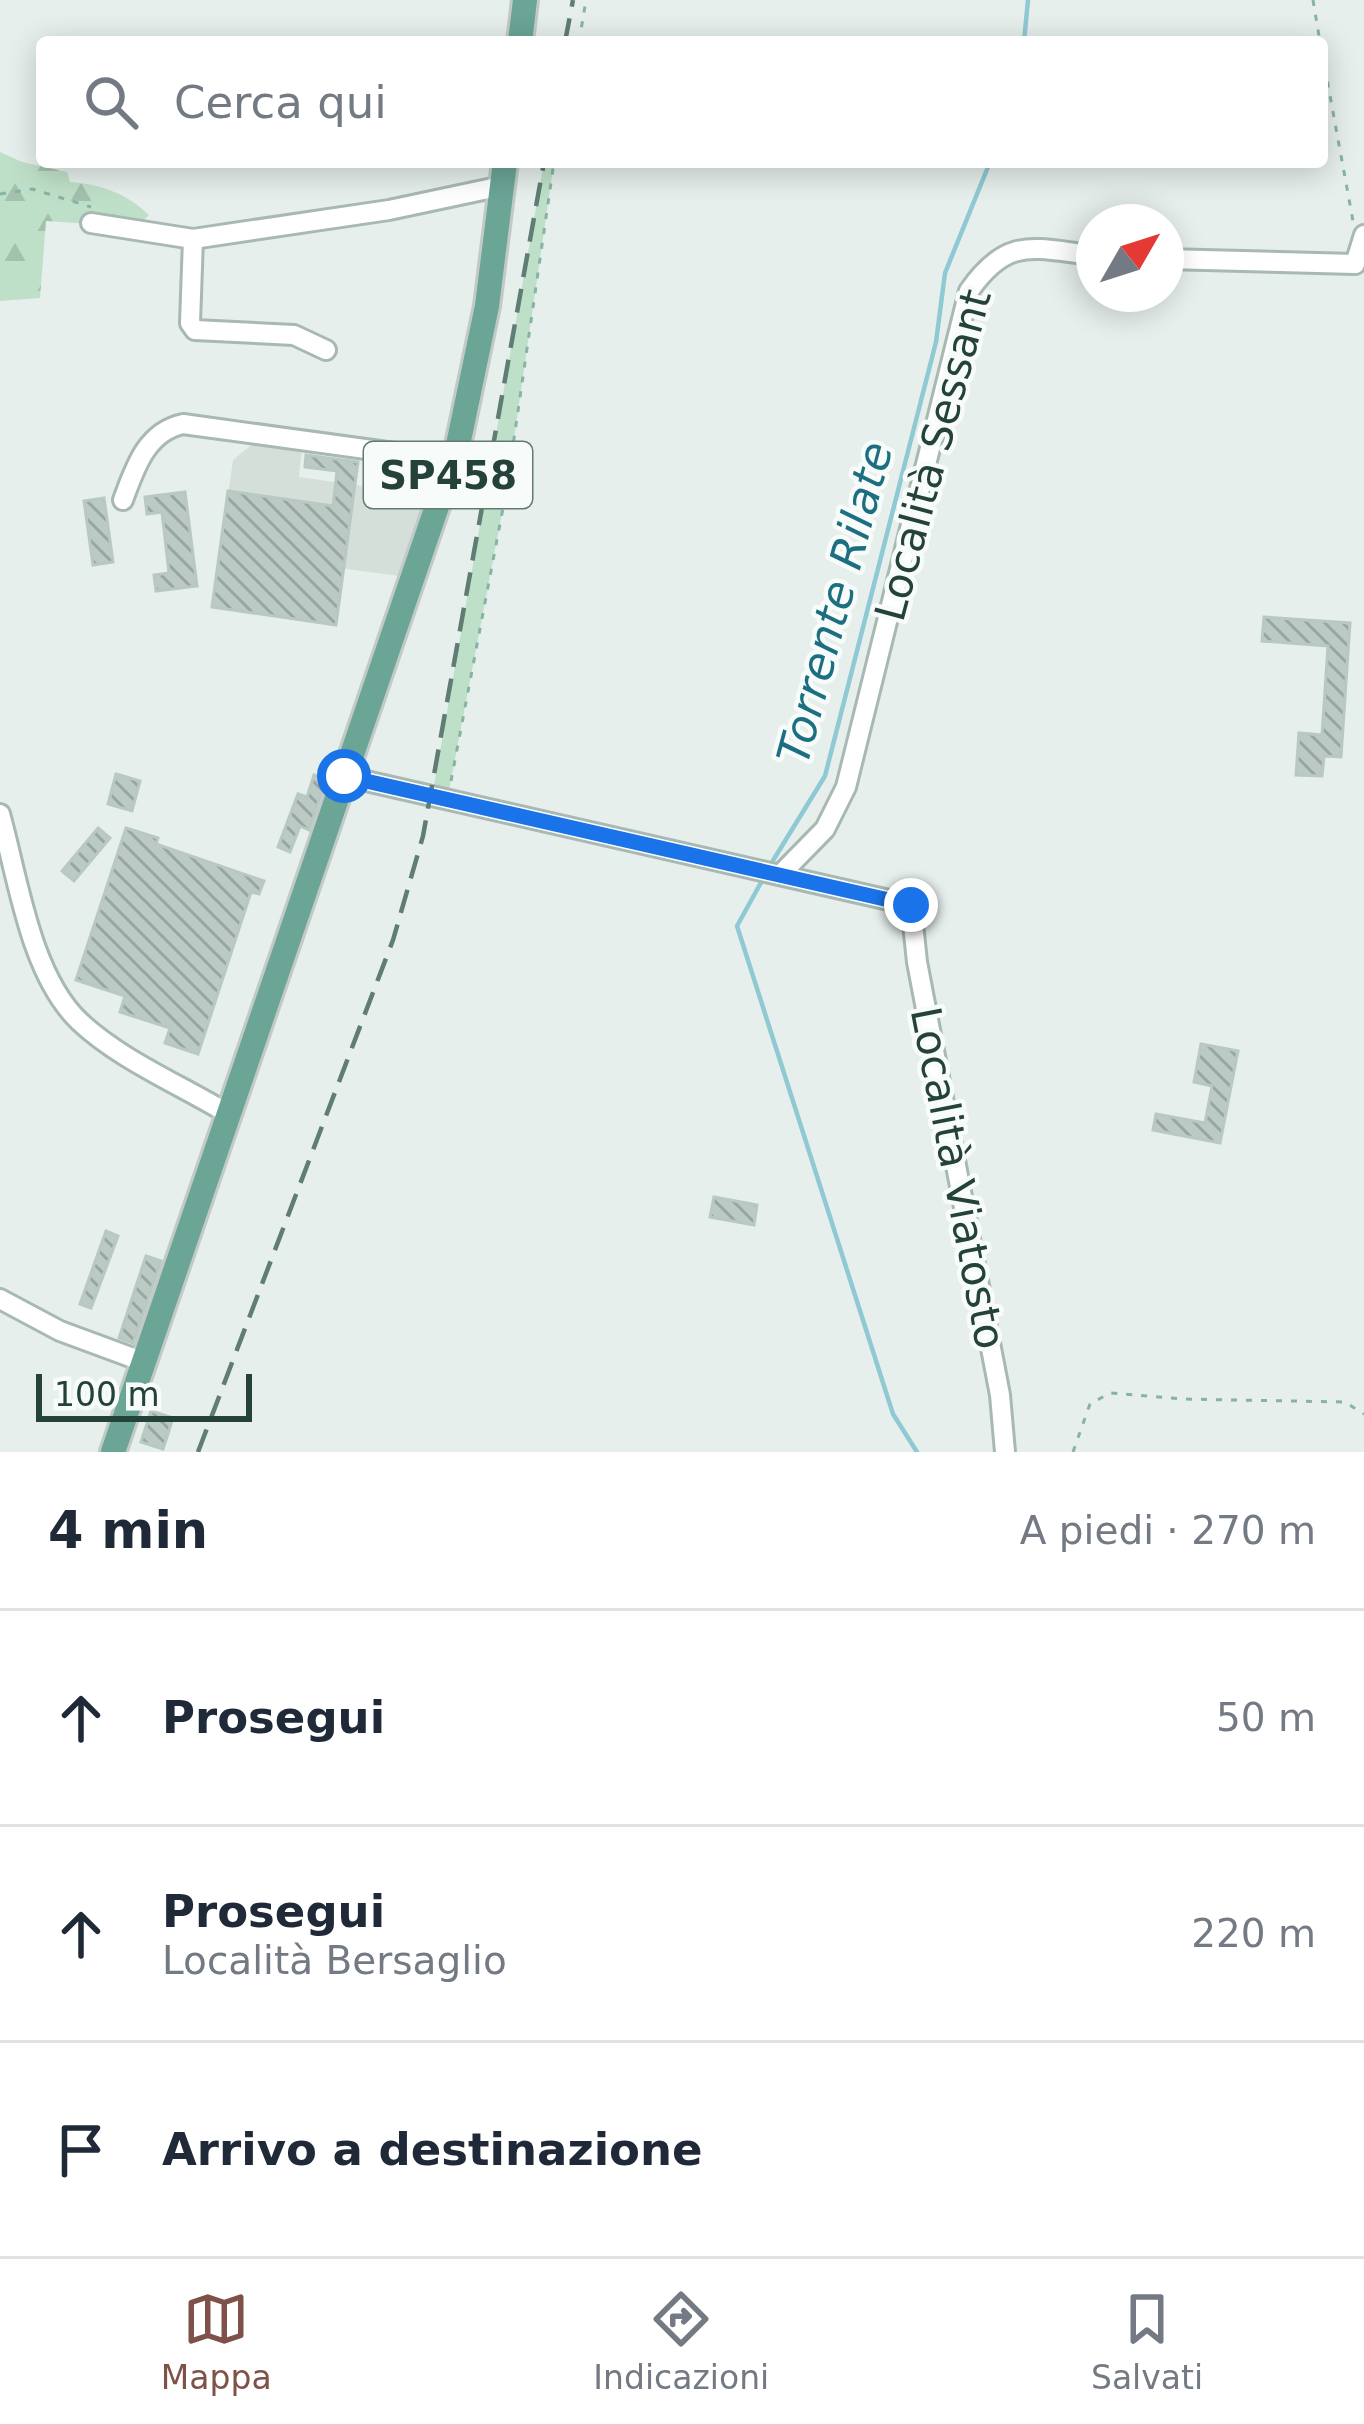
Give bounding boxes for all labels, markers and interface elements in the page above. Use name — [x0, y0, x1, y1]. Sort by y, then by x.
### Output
search box — [36, 36, 1328, 168]
icon: search — [78, 69, 144, 135]
text: Cerca qui — [174, 76, 387, 129]
north arrow — [1076, 204, 1184, 312]
street label: Località Sessant — [865, 284, 1001, 626]
water label: Torrente Rilate — [767, 436, 903, 770]
road number: SP458 — [364, 442, 532, 508]
route start — [317, 749, 371, 803]
route end — [884, 878, 938, 932]
street label: Località Viatosto — [901, 1003, 1015, 1353]
scale bar — [36, 1368, 252, 1421]
text: 100 m — [54, 1375, 160, 1414]
text: 4 min — [48, 1501, 208, 1560]
text: A piedi · 270 m — [1020, 1508, 1316, 1553]
icon: ahead — [48, 1685, 114, 1751]
text: Prosegui — [162, 1691, 385, 1744]
text: 50 m — [1216, 1695, 1316, 1740]
text: Prosegui — [162, 1885, 385, 1938]
icon: ahead — [48, 1901, 114, 1967]
text: 220 m — [1191, 1911, 1316, 1956]
text: Località Bersaglio — [162, 1938, 507, 1983]
icon: arrive — [48, 2117, 114, 2183]
text: Arrivo a destinazione — [162, 2123, 703, 2176]
tab: Mappa — [161, 2286, 272, 2397]
tab: Indicazioni — [593, 2286, 769, 2397]
tab: Salvati — [1091, 2286, 1203, 2397]

